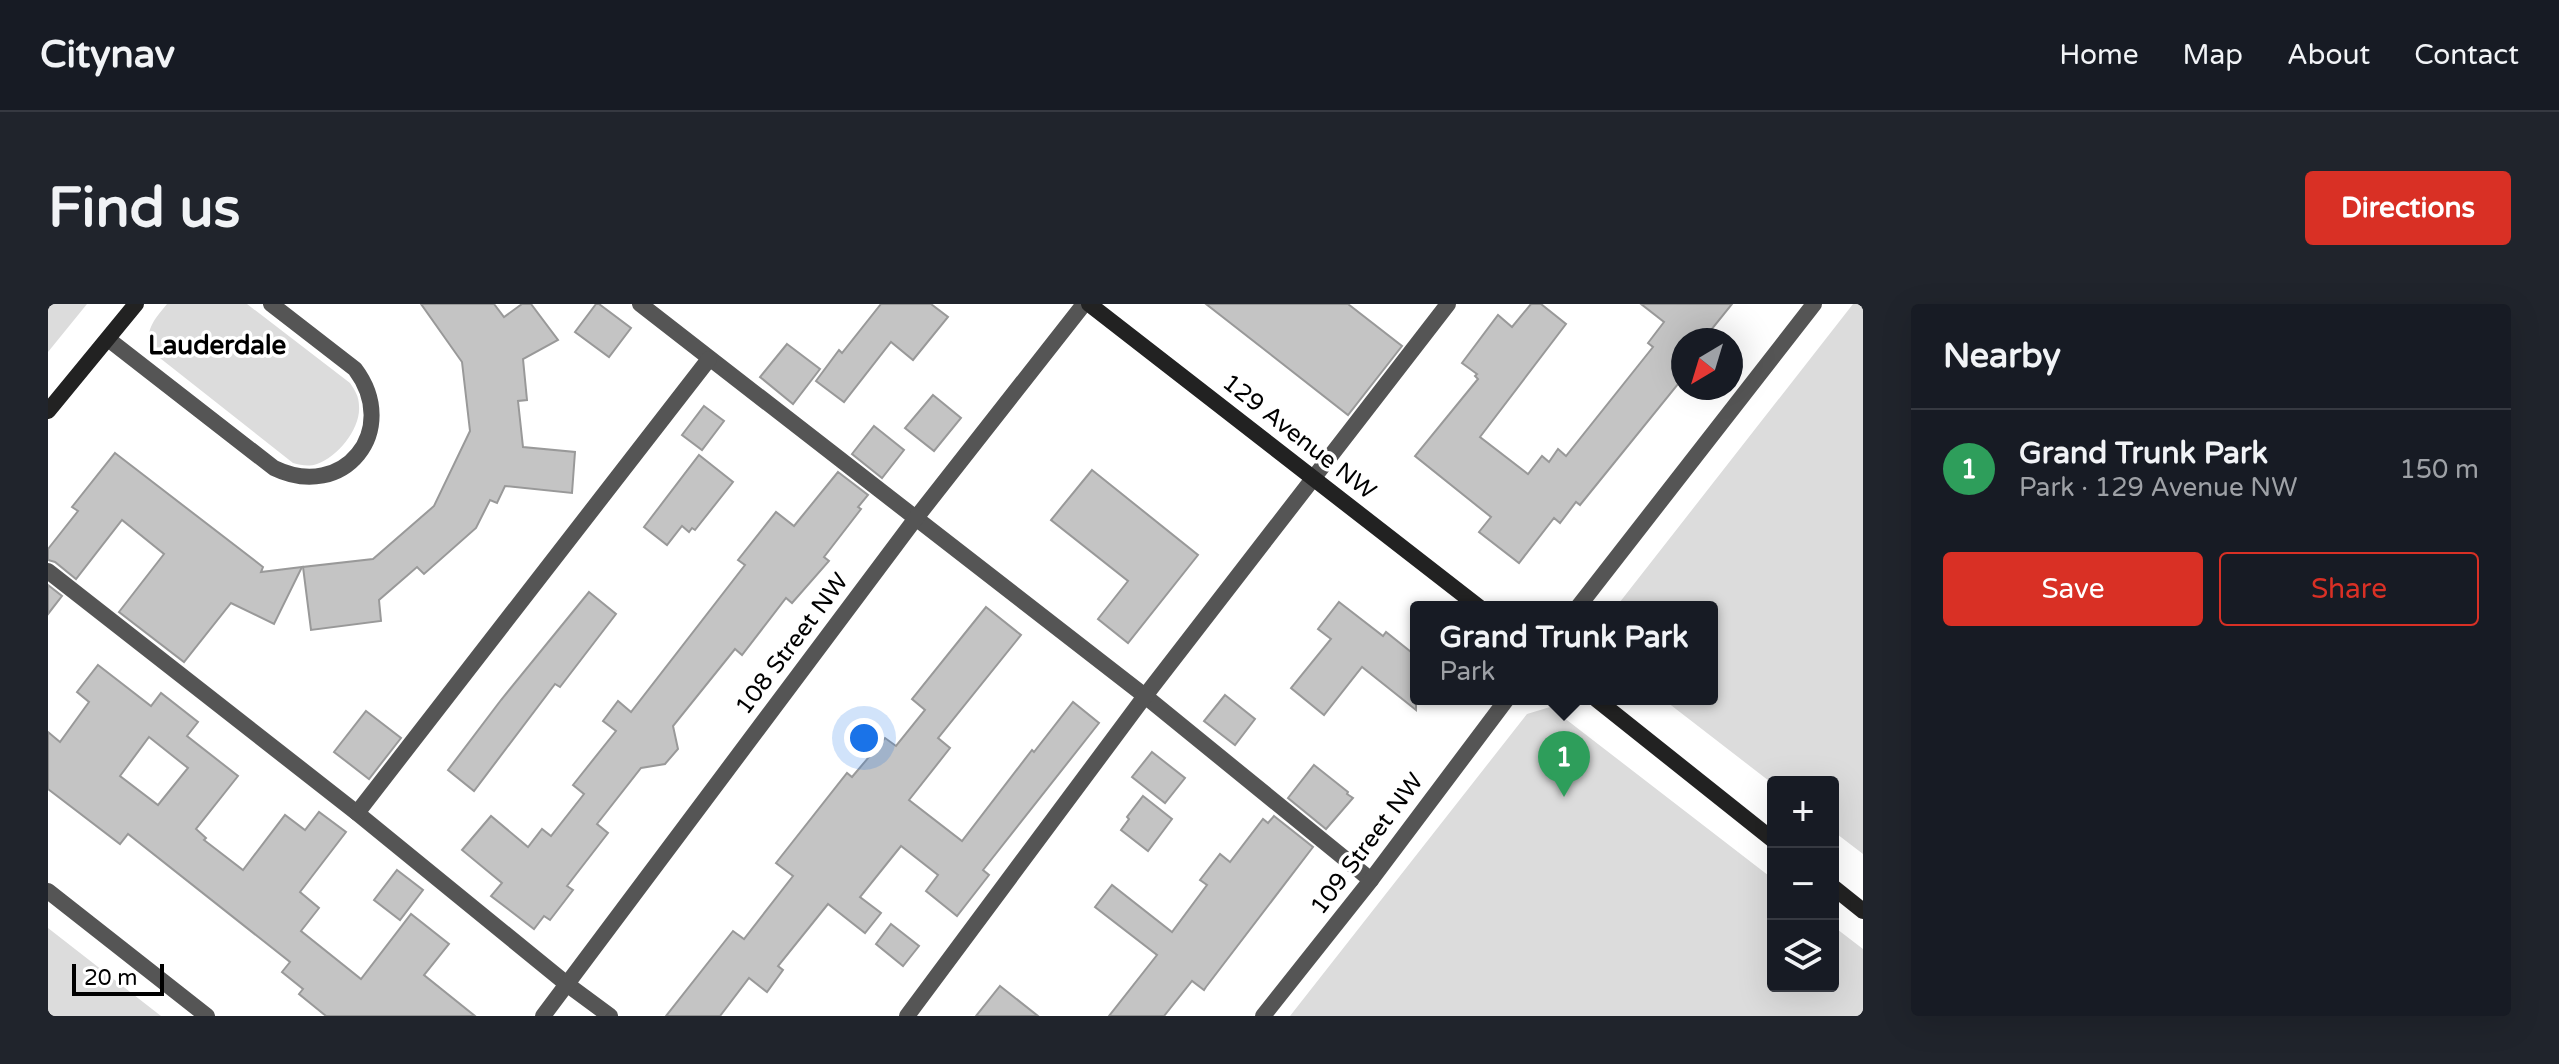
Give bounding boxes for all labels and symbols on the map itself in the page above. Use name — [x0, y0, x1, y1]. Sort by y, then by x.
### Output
north arrow — [1671, 328, 1743, 400]
district label: Lauderdale — [148, 330, 286, 361]
street label: 129 Avenue NW — [1216, 368, 1382, 506]
street label: 108 Street NW — [729, 567, 855, 721]
your location — [844, 718, 884, 758]
pin: 1 — [1538, 731, 1590, 797]
street label: 109 Street NW — [1304, 767, 1430, 921]
scale bar — [72, 960, 164, 996]

